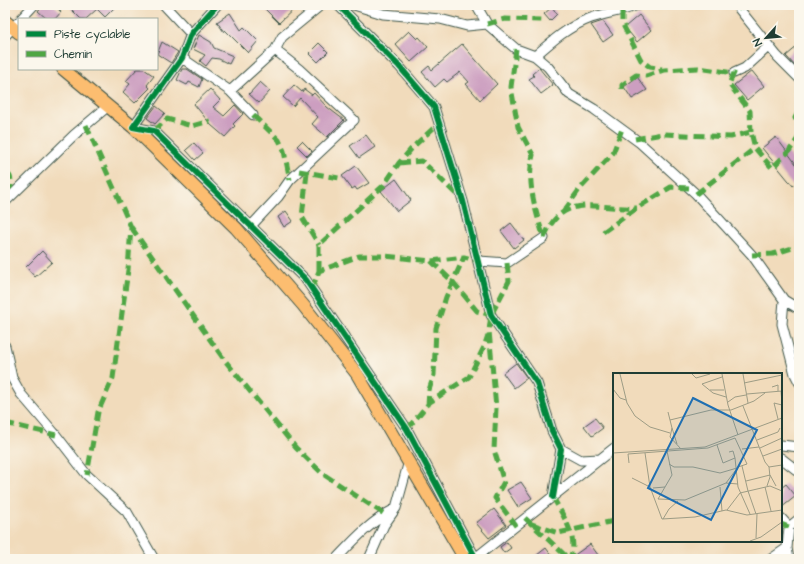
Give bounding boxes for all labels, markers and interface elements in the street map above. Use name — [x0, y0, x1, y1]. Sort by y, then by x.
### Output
legend — [18, 18, 158, 70]
north arrow — [746, 18, 786, 58]
text: Piste cyclable — [54, 26, 131, 44]
text: N — [749, 36, 766, 49]
text: Chemin — [54, 46, 92, 63]
inset map — [613, 373, 782, 542]

